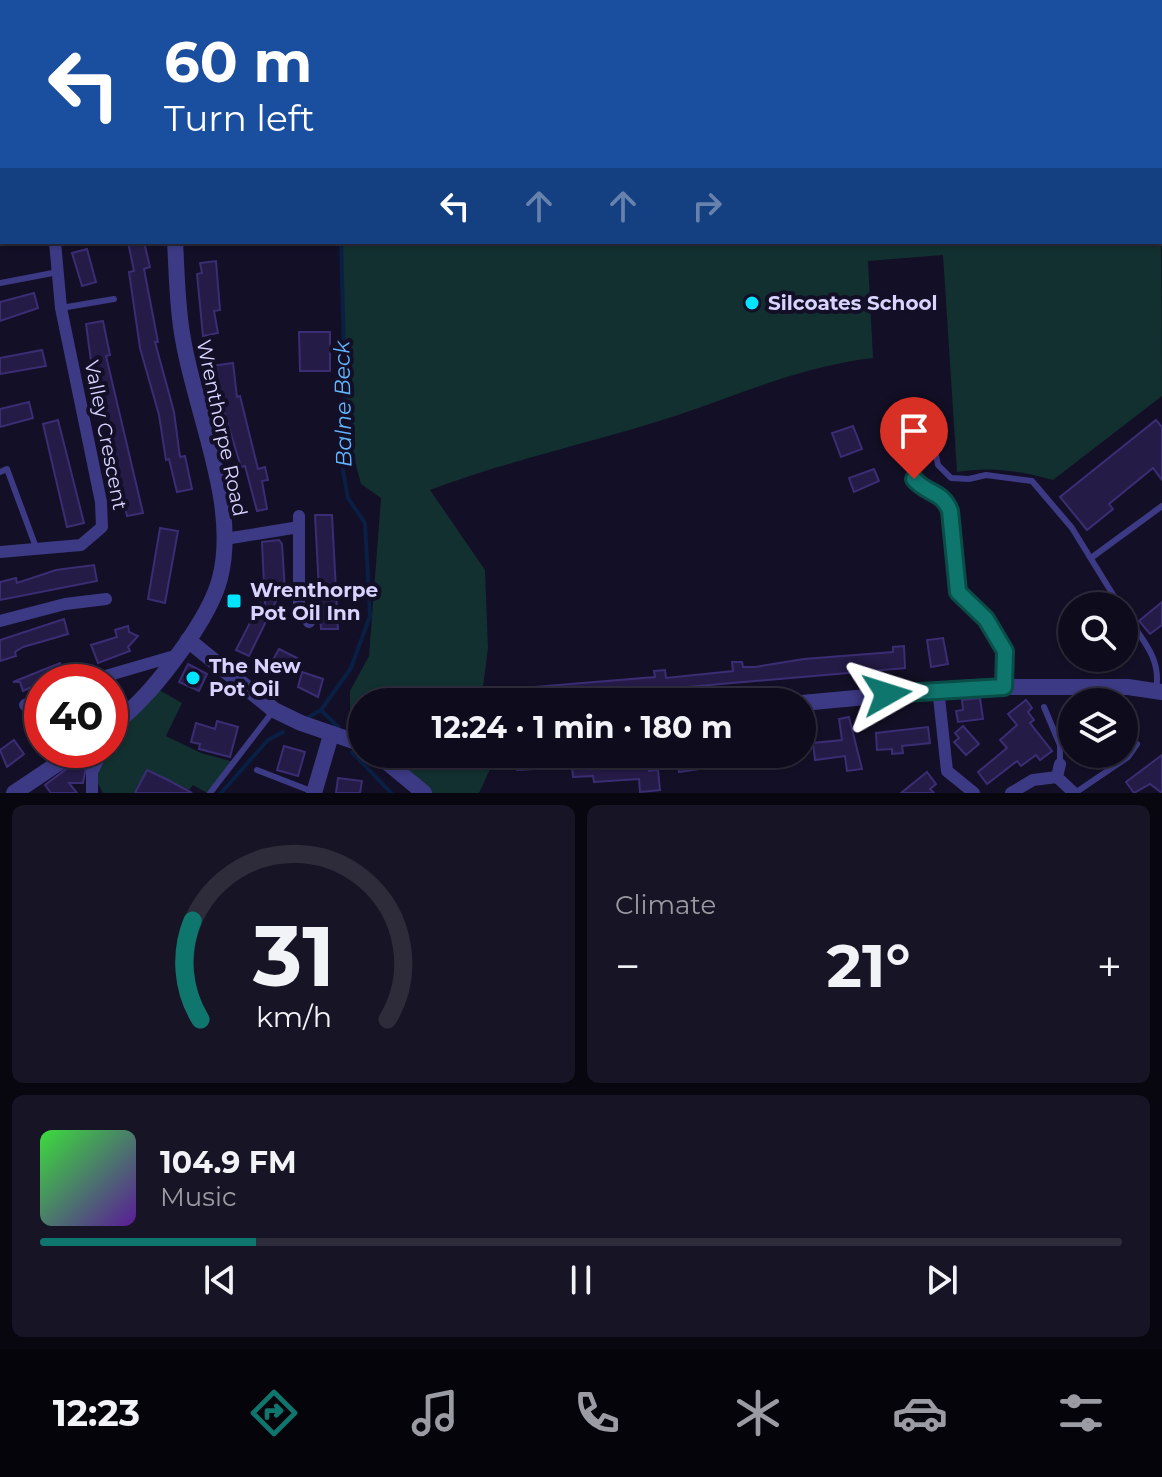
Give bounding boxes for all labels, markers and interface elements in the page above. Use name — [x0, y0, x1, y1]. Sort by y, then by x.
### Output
text: 60 m — [164, 28, 312, 96]
icon: left — [32, 32, 136, 136]
text: Turn left — [164, 96, 315, 140]
icon: left — [433, 184, 477, 228]
icon: ahead — [517, 184, 561, 228]
icon: ahead — [601, 184, 645, 228]
icon: right — [685, 184, 729, 228]
place label: Silcoates School — [768, 291, 938, 315]
marker: Silcoates School — [743, 294, 761, 312]
street label: Wrenthorpe Road — [192, 337, 252, 519]
water label: Balne Beck — [328, 340, 358, 467]
street label: Valley Crescent — [80, 358, 132, 512]
pin — [880, 397, 948, 479]
icon: arrive — [892, 409, 936, 453]
place label: Wrenthorpe Pot Oil Inn — [250, 578, 378, 625]
marker: Wrenthorpe Pot Oil Inn — [225, 592, 243, 610]
map controls — [1058, 592, 1138, 768]
button: search — [1058, 592, 1138, 672]
position arrow — [845, 652, 929, 736]
place label: The New Pot Oil — [209, 654, 301, 701]
speed limit sign: 40 — [24, 664, 128, 768]
marker: The New Pot Oil — [184, 669, 202, 687]
button: layers — [1058, 688, 1138, 768]
text: 12:24 · 1 min · 180 m — [432, 709, 732, 746]
text: Climate — [615, 889, 716, 921]
text: 31 — [252, 905, 334, 1007]
text: 21° — [827, 929, 911, 1002]
text: − — [615, 939, 640, 993]
text: + — [1097, 939, 1122, 993]
text: km/h — [255, 999, 332, 1034]
text: 104.9 FM — [160, 1144, 297, 1181]
text: Music — [160, 1181, 237, 1213]
icon: previous — [198, 1258, 242, 1302]
icon: pause — [559, 1258, 603, 1302]
icon: next — [920, 1258, 964, 1302]
icon: directions — [246, 1385, 302, 1441]
icon: music — [407, 1385, 463, 1441]
icon: phone — [569, 1385, 625, 1441]
icon: climate — [730, 1385, 786, 1441]
icon: car — [892, 1385, 948, 1441]
icon: filters — [1053, 1385, 1109, 1441]
text: 12:23 — [53, 1391, 140, 1435]

